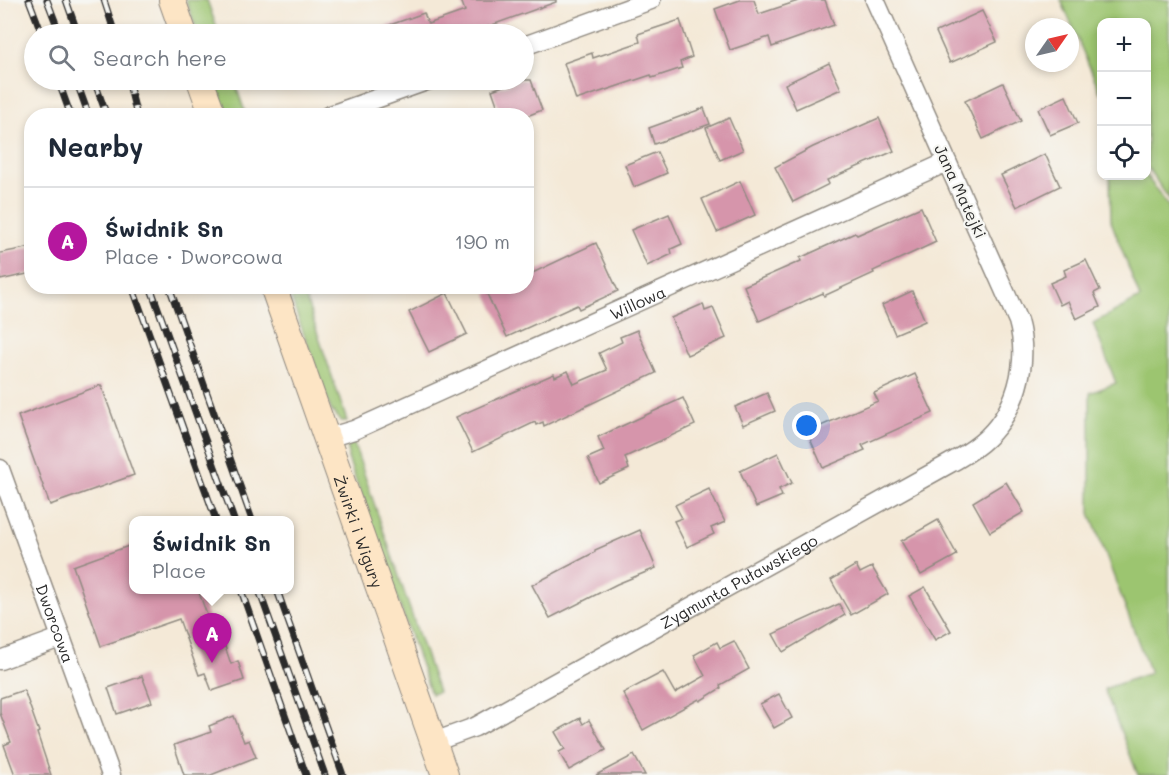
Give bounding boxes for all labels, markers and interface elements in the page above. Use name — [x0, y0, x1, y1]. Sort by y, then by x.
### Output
north arrow — [1025, 18, 1079, 72]
map controls — [1097, 18, 1151, 180]
button: + — [1097, 18, 1151, 72]
search box — [24, 24, 534, 90]
icon: search — [45, 41, 78, 74]
text: Search here — [93, 43, 227, 72]
button: − — [1097, 72, 1151, 126]
button: locate — [1097, 126, 1151, 180]
text: Nearby — [48, 130, 143, 164]
street label: Jana Matejki — [930, 141, 992, 241]
text: Świdnik Sn — [105, 214, 223, 243]
text: A — [61, 228, 74, 254]
text: 190 m — [455, 228, 510, 254]
text: Place · Dworcowa — [105, 243, 283, 269]
street label: Willowa — [606, 280, 668, 324]
your location — [792, 411, 821, 440]
street label: Żwirki i Wigury — [330, 472, 389, 590]
popup — [129, 516, 294, 594]
text: Świdnik Sn — [152, 528, 271, 557]
street label: Zygmunta Puławskiego — [656, 529, 821, 633]
text: Place — [152, 557, 206, 583]
street label: Dworcowa — [32, 581, 80, 665]
pin: A — [192, 614, 232, 663]

